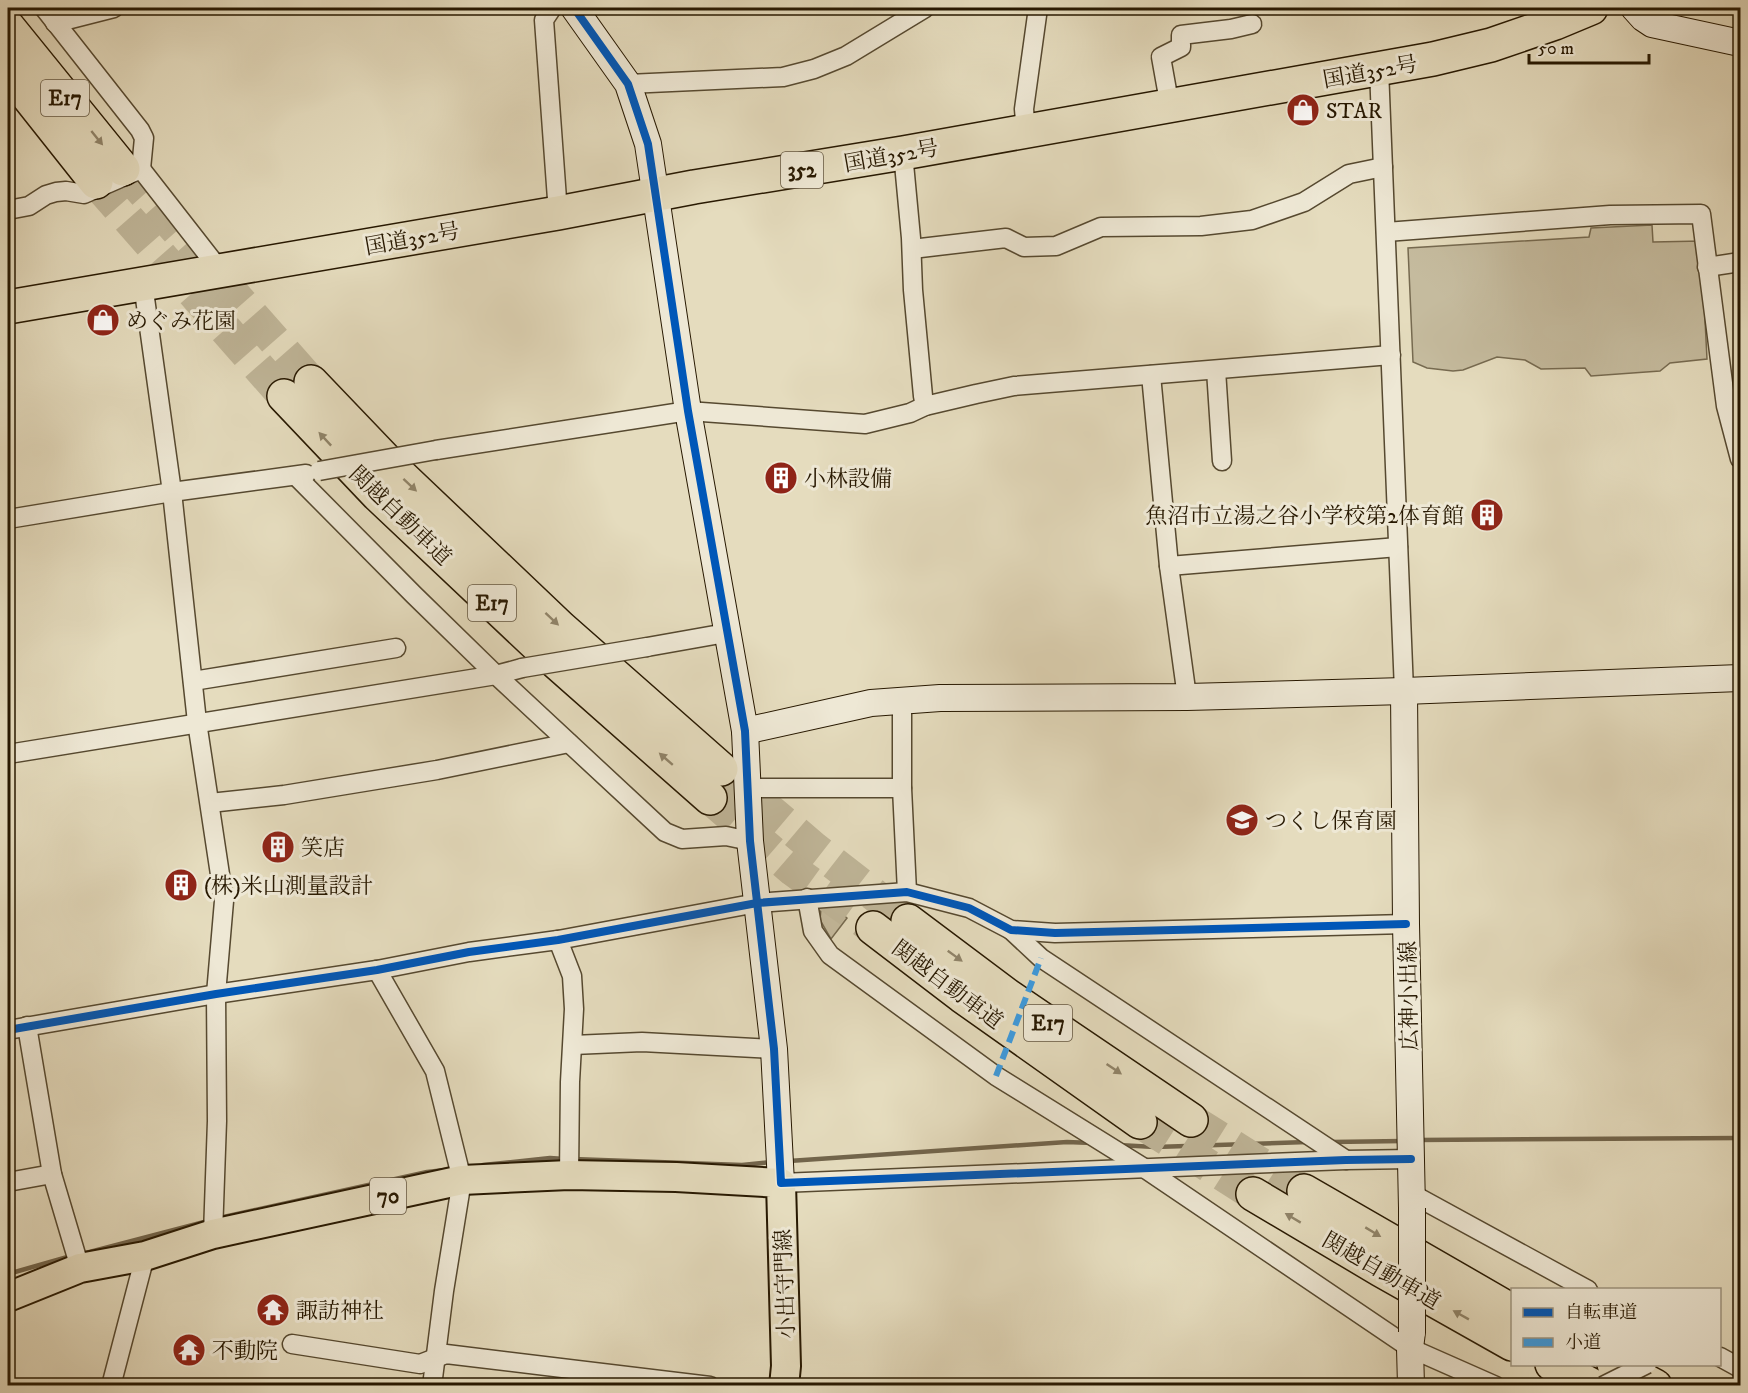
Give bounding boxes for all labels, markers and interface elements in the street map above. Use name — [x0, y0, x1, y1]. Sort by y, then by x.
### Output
scale bar — [1529, 27, 1649, 65]
text: 50 m — [1538, 38, 1574, 60]
street label: 国道352号 — [1321, 51, 1420, 94]
road number: E17 — [41, 80, 89, 116]
shop icon: STAR — [1285, 92, 1321, 128]
place label: STAR — [1326, 98, 1383, 125]
one-way arrow — [90, 130, 103, 146]
street label: 国道352号 — [842, 135, 941, 178]
road number: 352 — [781, 152, 823, 188]
street label: 国道352号 — [363, 218, 462, 261]
shop icon: めぐみ花園 — [85, 302, 121, 338]
place label: めぐみ花園 — [126, 308, 236, 335]
one-way arrow — [318, 431, 332, 446]
building icon: 小林設備 — [763, 460, 799, 496]
street label: 関越自動車道 — [343, 461, 457, 572]
place label: 小林設備 — [804, 466, 892, 493]
one-way arrow — [403, 478, 418, 492]
building icon: 魚沼市立湯之谷小学校第2体育館 — [1469, 497, 1505, 533]
place label: 魚沼市立湯之谷小学校第2体育館 — [1145, 503, 1464, 530]
road number: E17 — [468, 585, 516, 621]
one-way arrow — [544, 612, 559, 626]
one-way arrow — [659, 753, 674, 766]
school or university icon: つくし保育園 — [1224, 802, 1260, 838]
place label: つくし保育園 — [1265, 808, 1397, 835]
building icon: 笑店 — [260, 829, 296, 865]
place label: 笑店 — [301, 835, 345, 862]
building icon: (株)米山測量設計 — [163, 867, 199, 903]
place label: (株)米山測量設計 — [204, 873, 373, 900]
street label: 関越自動車道 — [886, 935, 1008, 1036]
street label: 広神小出線 — [1395, 941, 1424, 1051]
one-way arrow — [946, 950, 962, 962]
road number: E17 — [1024, 1005, 1072, 1041]
one-way arrow — [1106, 1063, 1122, 1074]
road number: 70 — [370, 1178, 406, 1214]
one-way arrow — [1285, 1212, 1301, 1223]
one-way arrow — [1365, 1226, 1381, 1237]
street label: 関越自動車道 — [1317, 1227, 1445, 1316]
street label: 小出守門線 — [770, 1229, 801, 1339]
legend — [1511, 1288, 1721, 1366]
temple icon: 諏訪神社 — [255, 1292, 291, 1328]
place label: 諏訪神社 — [296, 1298, 384, 1325]
text: 自転車道 — [1565, 1302, 1637, 1324]
one-way arrow — [1453, 1310, 1470, 1320]
temple icon: 不動院 — [171, 1332, 207, 1368]
text: 小道 — [1565, 1332, 1601, 1354]
place label: 不動院 — [212, 1338, 278, 1365]

